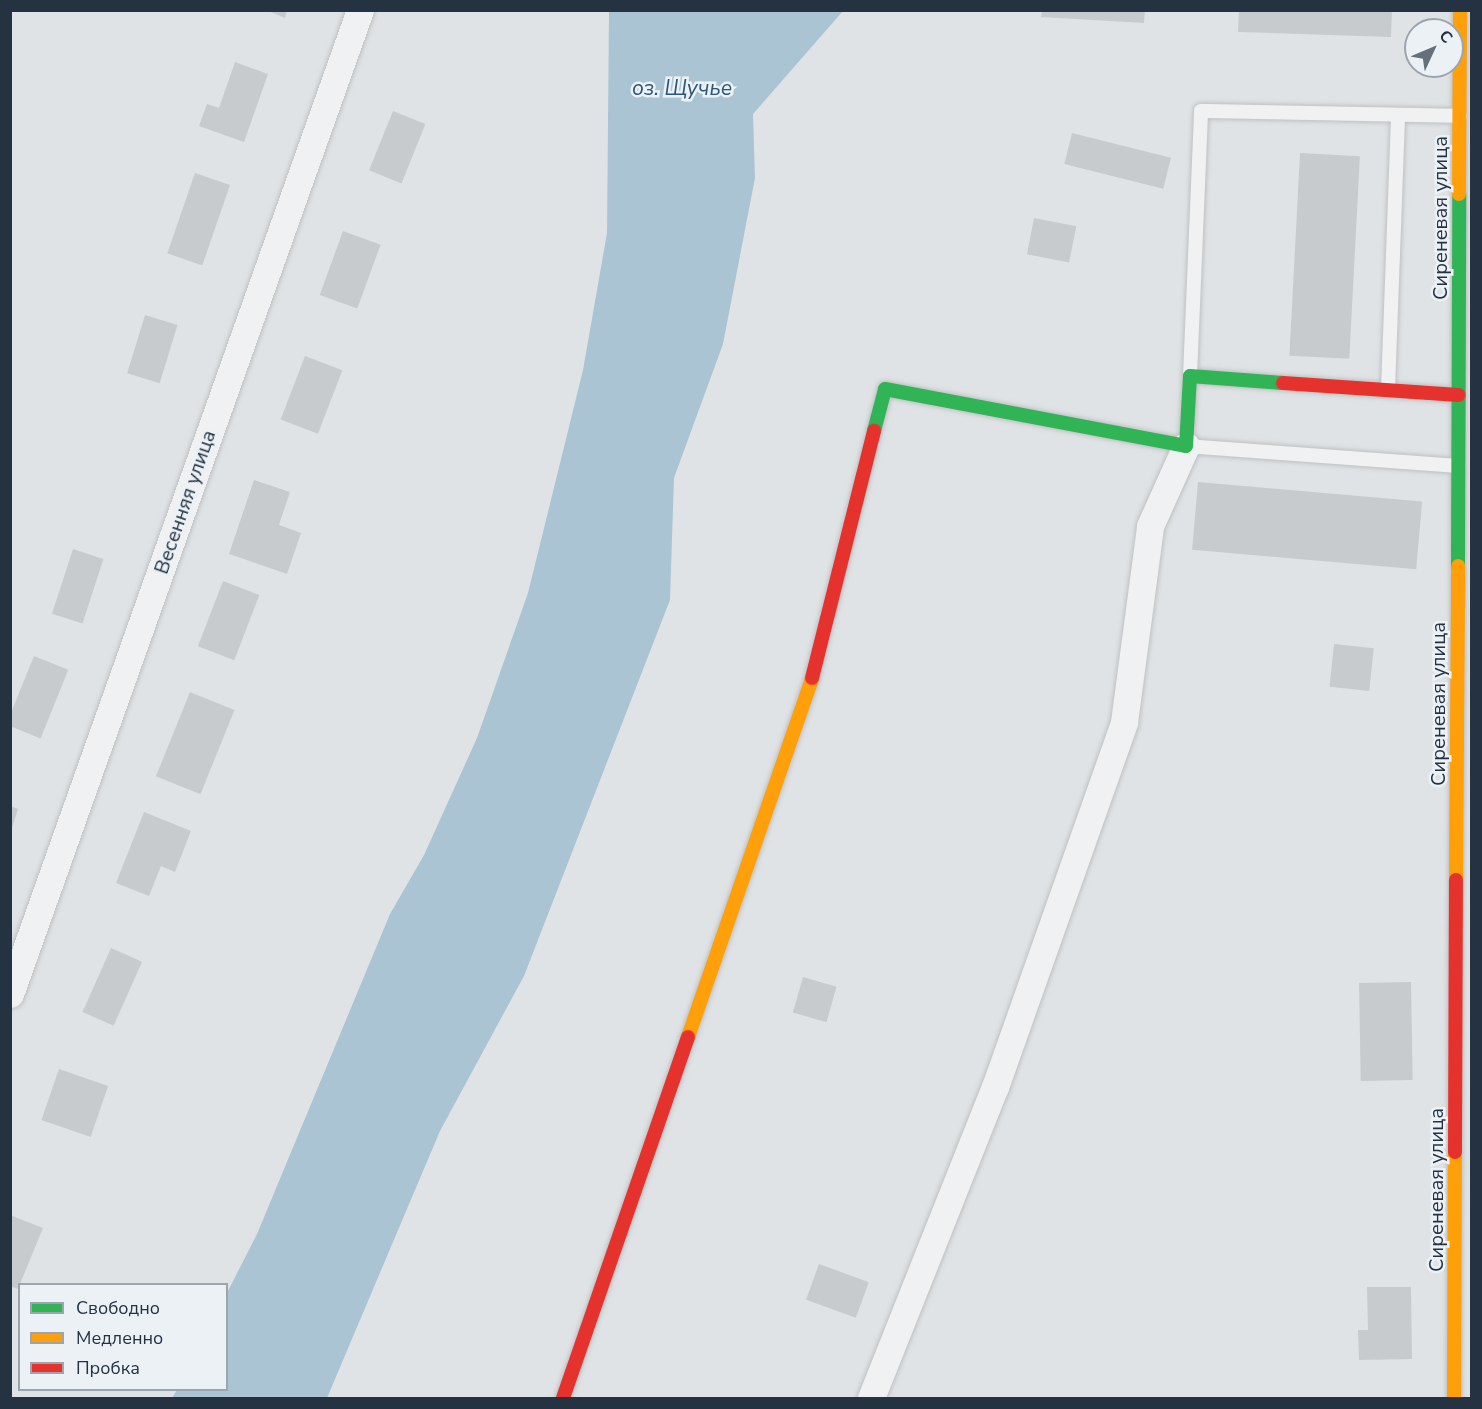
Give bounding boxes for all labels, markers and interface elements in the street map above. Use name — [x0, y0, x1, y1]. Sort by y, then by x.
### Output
north arrow — [1404, 18, 1464, 78]
text: С — [1434, 25, 1457, 48]
water label: оз. Щучье — [632, 75, 732, 101]
street label: Сиреневая улица — [1428, 136, 1452, 300]
street label: Весенняя улица — [149, 427, 221, 577]
street label: Сиреневая улица — [1426, 622, 1450, 786]
street label: Сиреневая улица — [1424, 1108, 1448, 1272]
legend — [18, 1283, 228, 1391]
text: Свободно — [76, 1296, 160, 1320]
text: Медленно — [76, 1326, 163, 1350]
text: Пробка — [76, 1356, 140, 1380]

